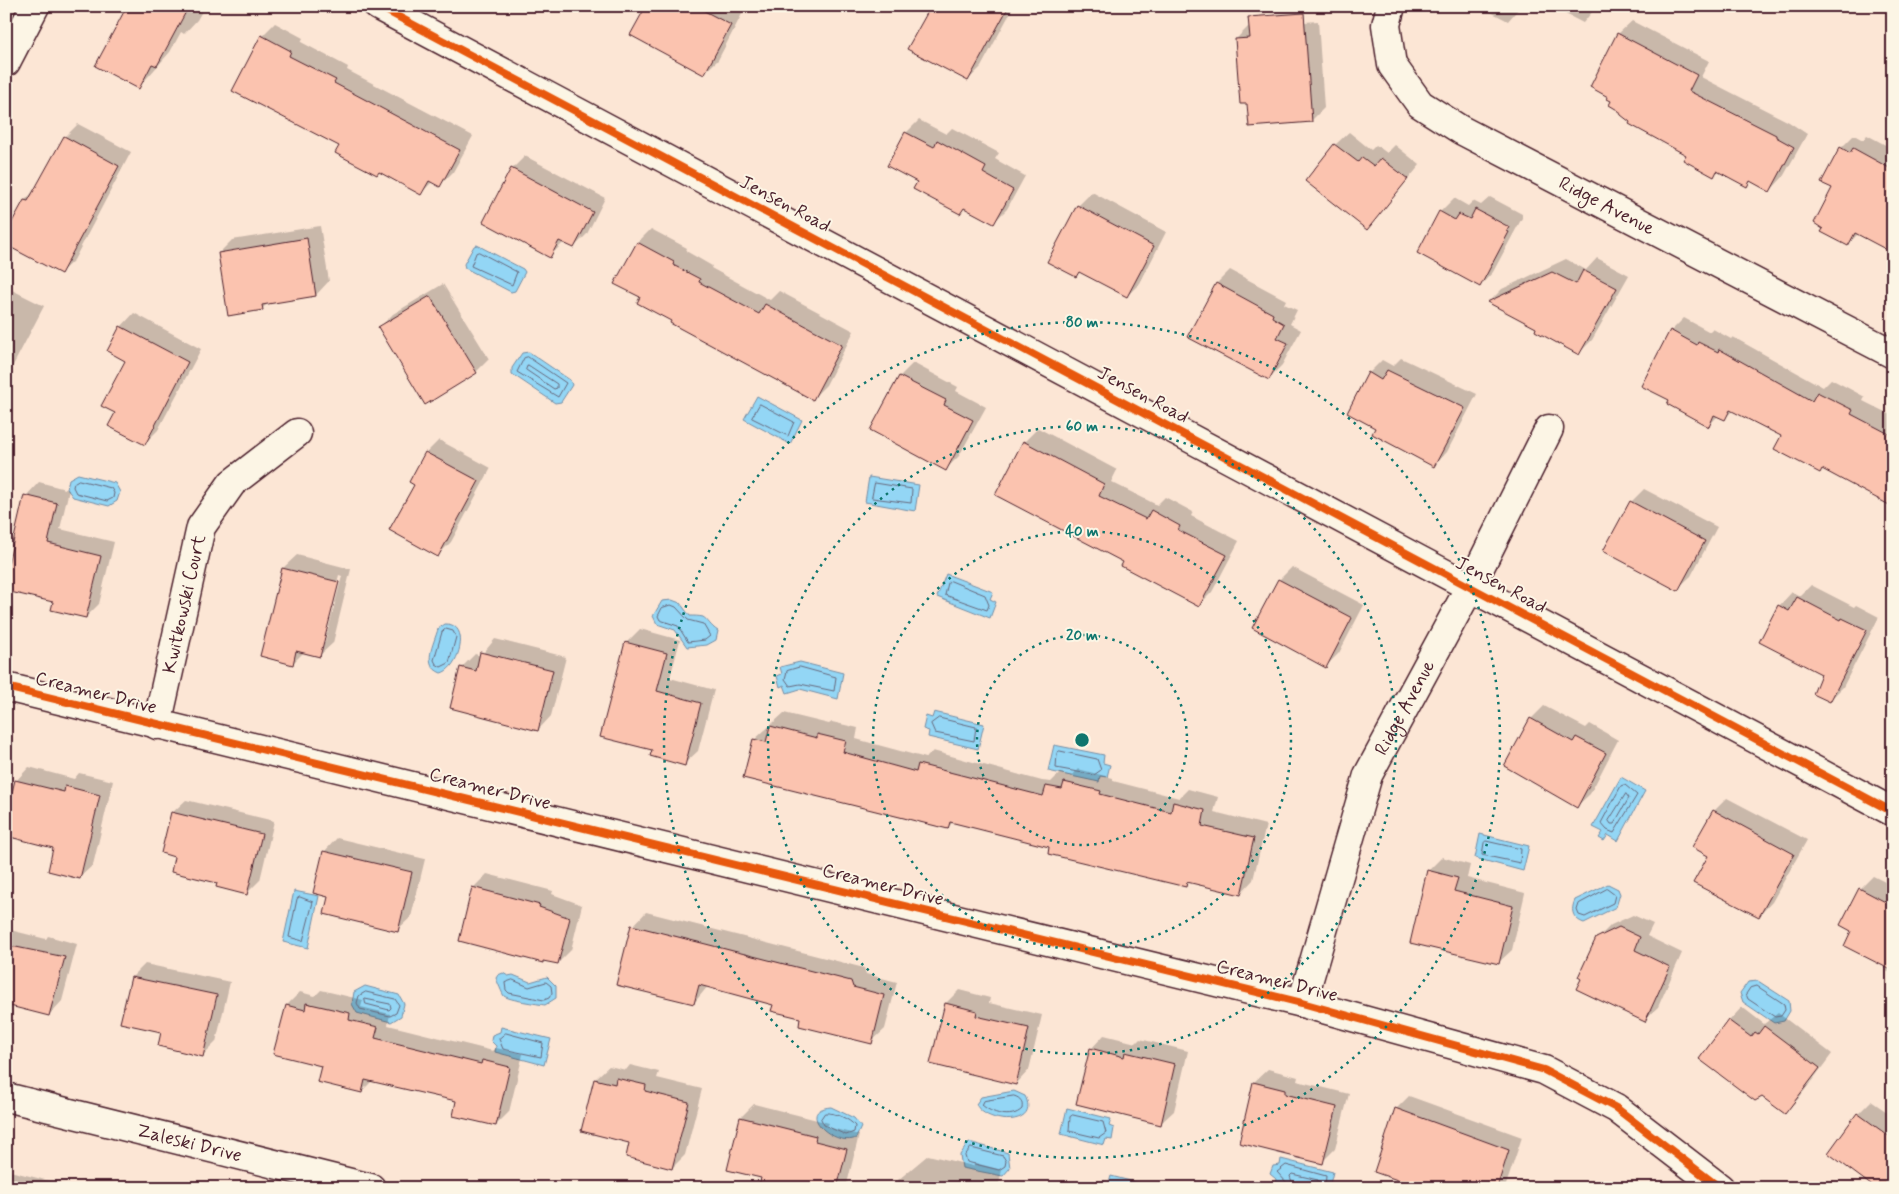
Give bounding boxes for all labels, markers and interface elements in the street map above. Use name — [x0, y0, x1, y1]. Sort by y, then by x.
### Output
street label: Jensen Road — [735, 170, 835, 238]
street label: Ridge Avenue — [1555, 170, 1659, 241]
text: 80 m — [1065, 313, 1099, 333]
street label: Jensen Road — [1093, 361, 1193, 429]
text: 60 m — [1066, 417, 1098, 437]
text: 40 m — [1065, 522, 1099, 542]
street label: Kwitkowski Court — [156, 532, 211, 676]
street label: Jensen Road — [1451, 551, 1551, 619]
text: 20 m — [1066, 626, 1098, 646]
street label: Ridge Avenue — [1369, 656, 1441, 760]
street label: Creamer Drive — [33, 666, 159, 720]
centre of rings — [1073, 731, 1091, 749]
street label: Creamer Drive — [427, 762, 553, 816]
street label: Creamer Drive — [820, 858, 946, 912]
street label: Creamer Drive — [1214, 954, 1340, 1008]
street label: Zaleski Drive — [134, 1118, 245, 1168]

